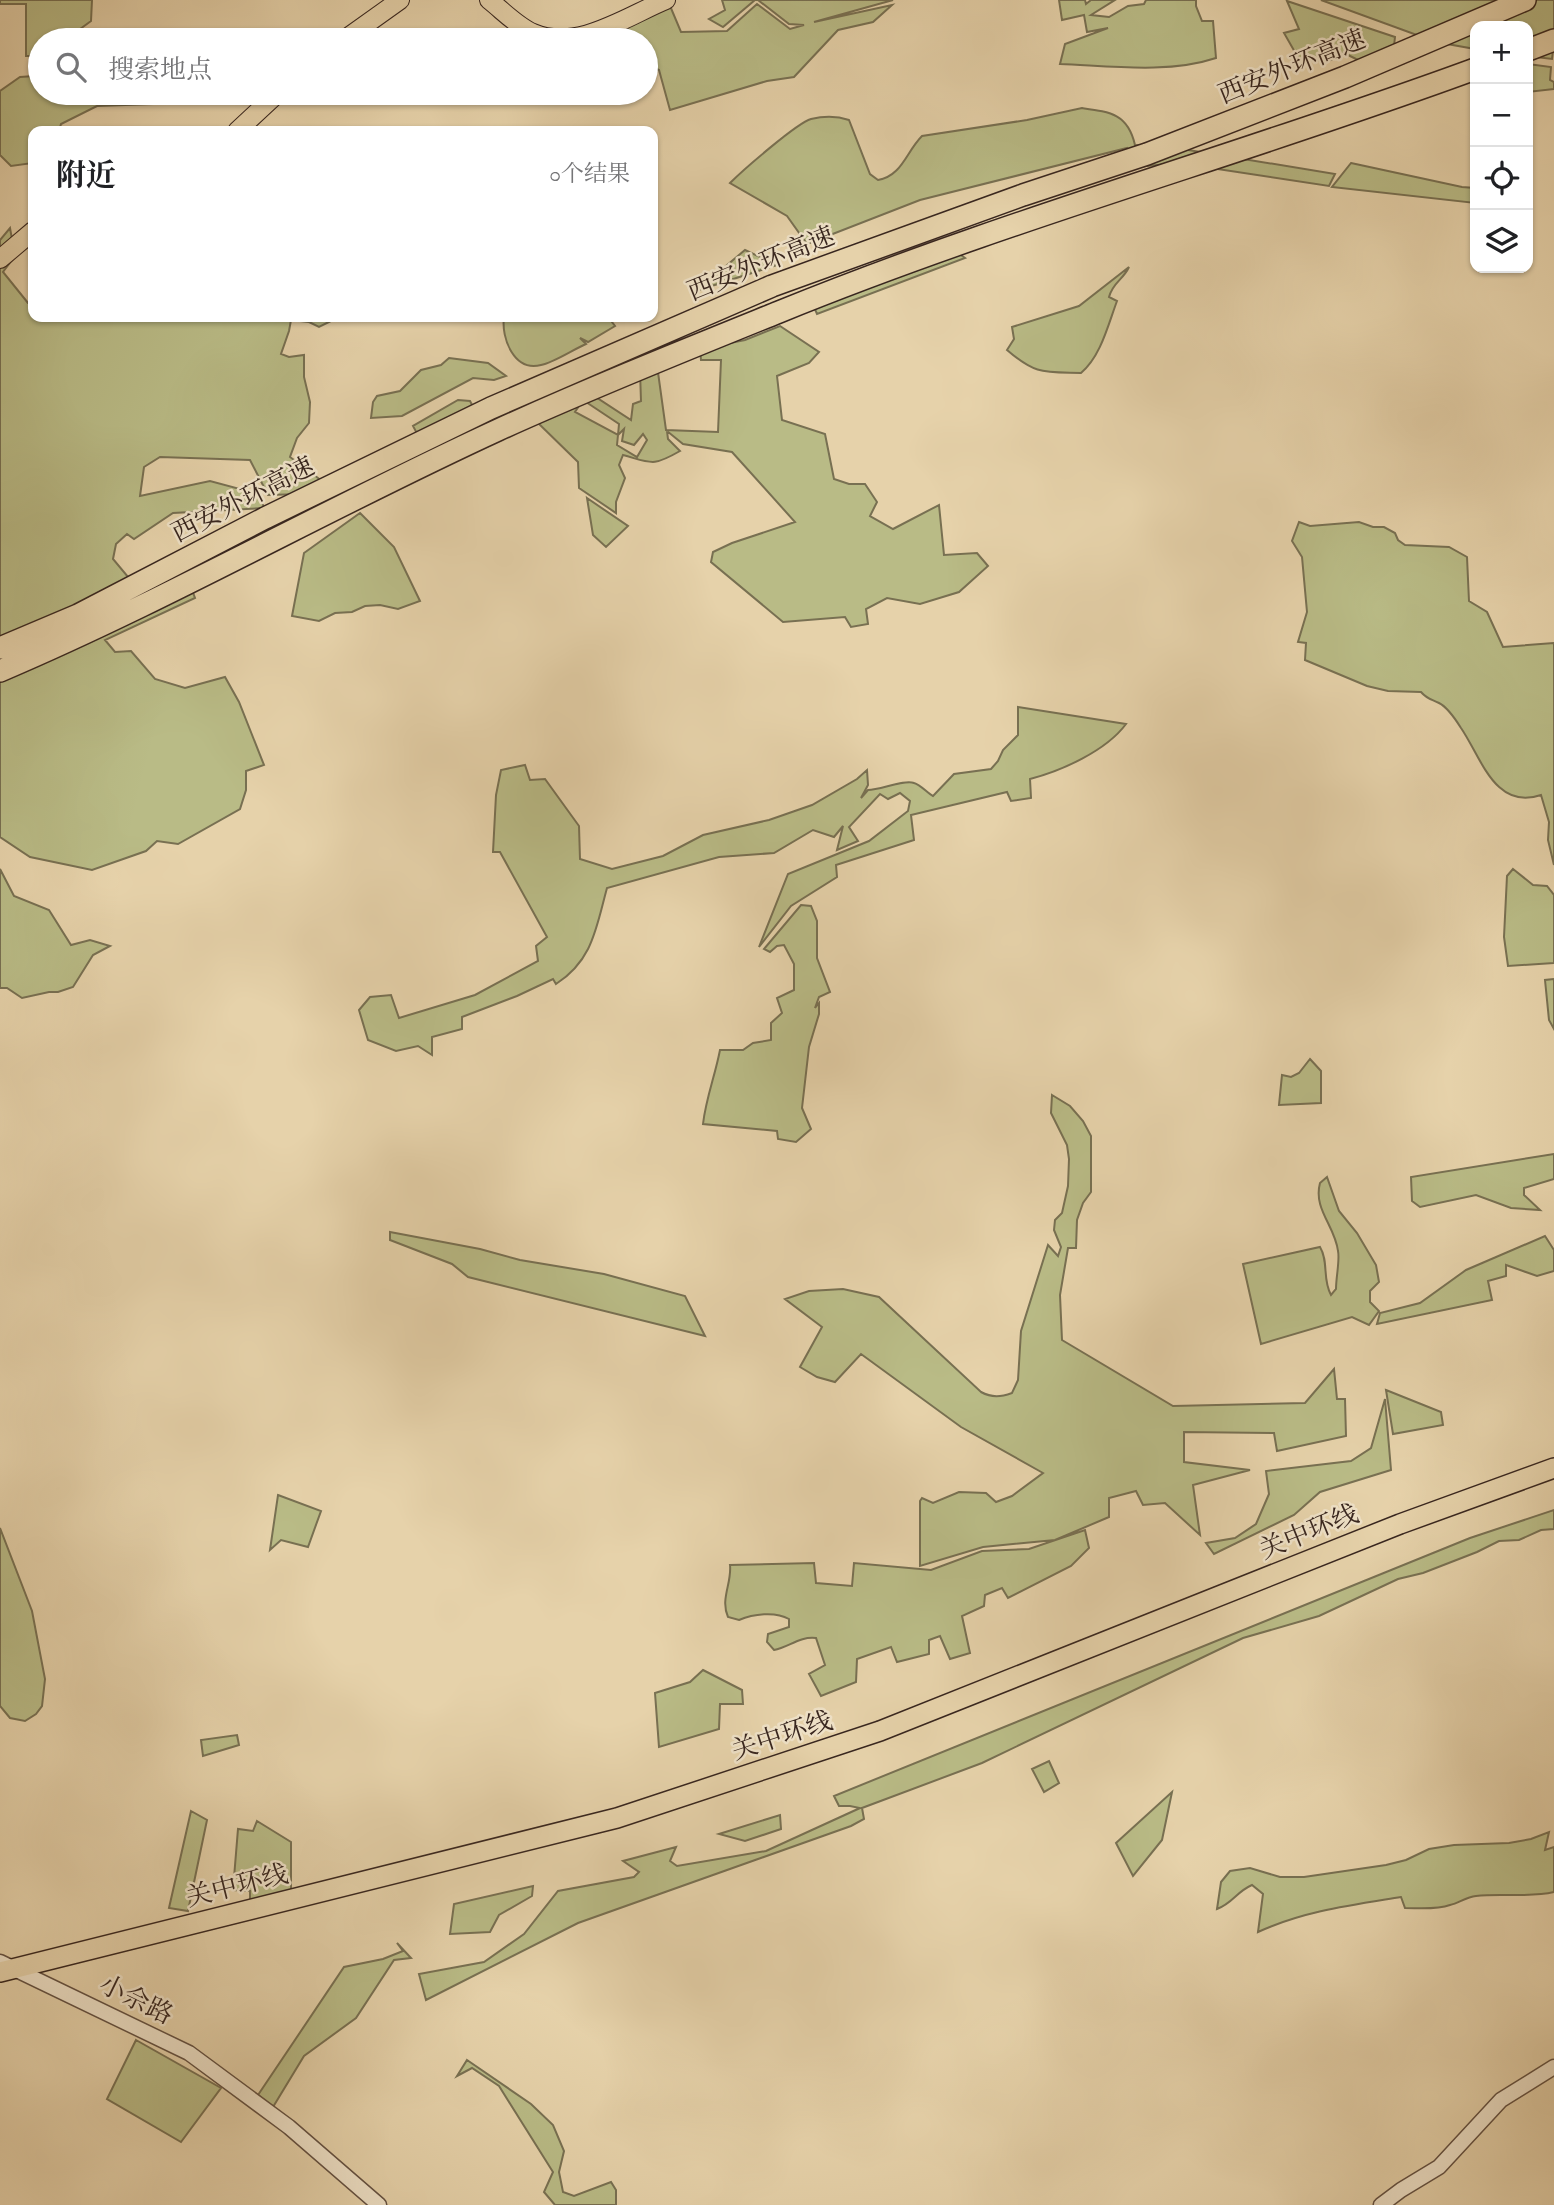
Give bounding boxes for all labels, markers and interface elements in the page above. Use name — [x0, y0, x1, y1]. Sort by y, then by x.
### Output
map controls — [1470, 21, 1533, 273]
button: + — [1470, 21, 1533, 84]
street label: 西安外环高速 — [1214, 23, 1370, 111]
search box — [28, 28, 658, 105]
icon: search — [52, 48, 90, 86]
text: 搜索地点 — [108, 54, 212, 86]
button: − — [1470, 84, 1533, 147]
button: locate — [1470, 147, 1533, 210]
text: 附近 — [56, 157, 116, 194]
text: 0个结果 — [549, 159, 630, 188]
button: layers — [1470, 210, 1533, 273]
street label: 西安外环高速 — [683, 220, 839, 308]
street label: 西安外环高速 — [166, 450, 320, 550]
street label: 关中环线 — [1255, 1498, 1363, 1566]
street label: 关中环线 — [728, 1705, 836, 1767]
street label: 关中环线 — [183, 1858, 291, 1914]
street label: 小佘路 — [94, 1969, 178, 2031]

